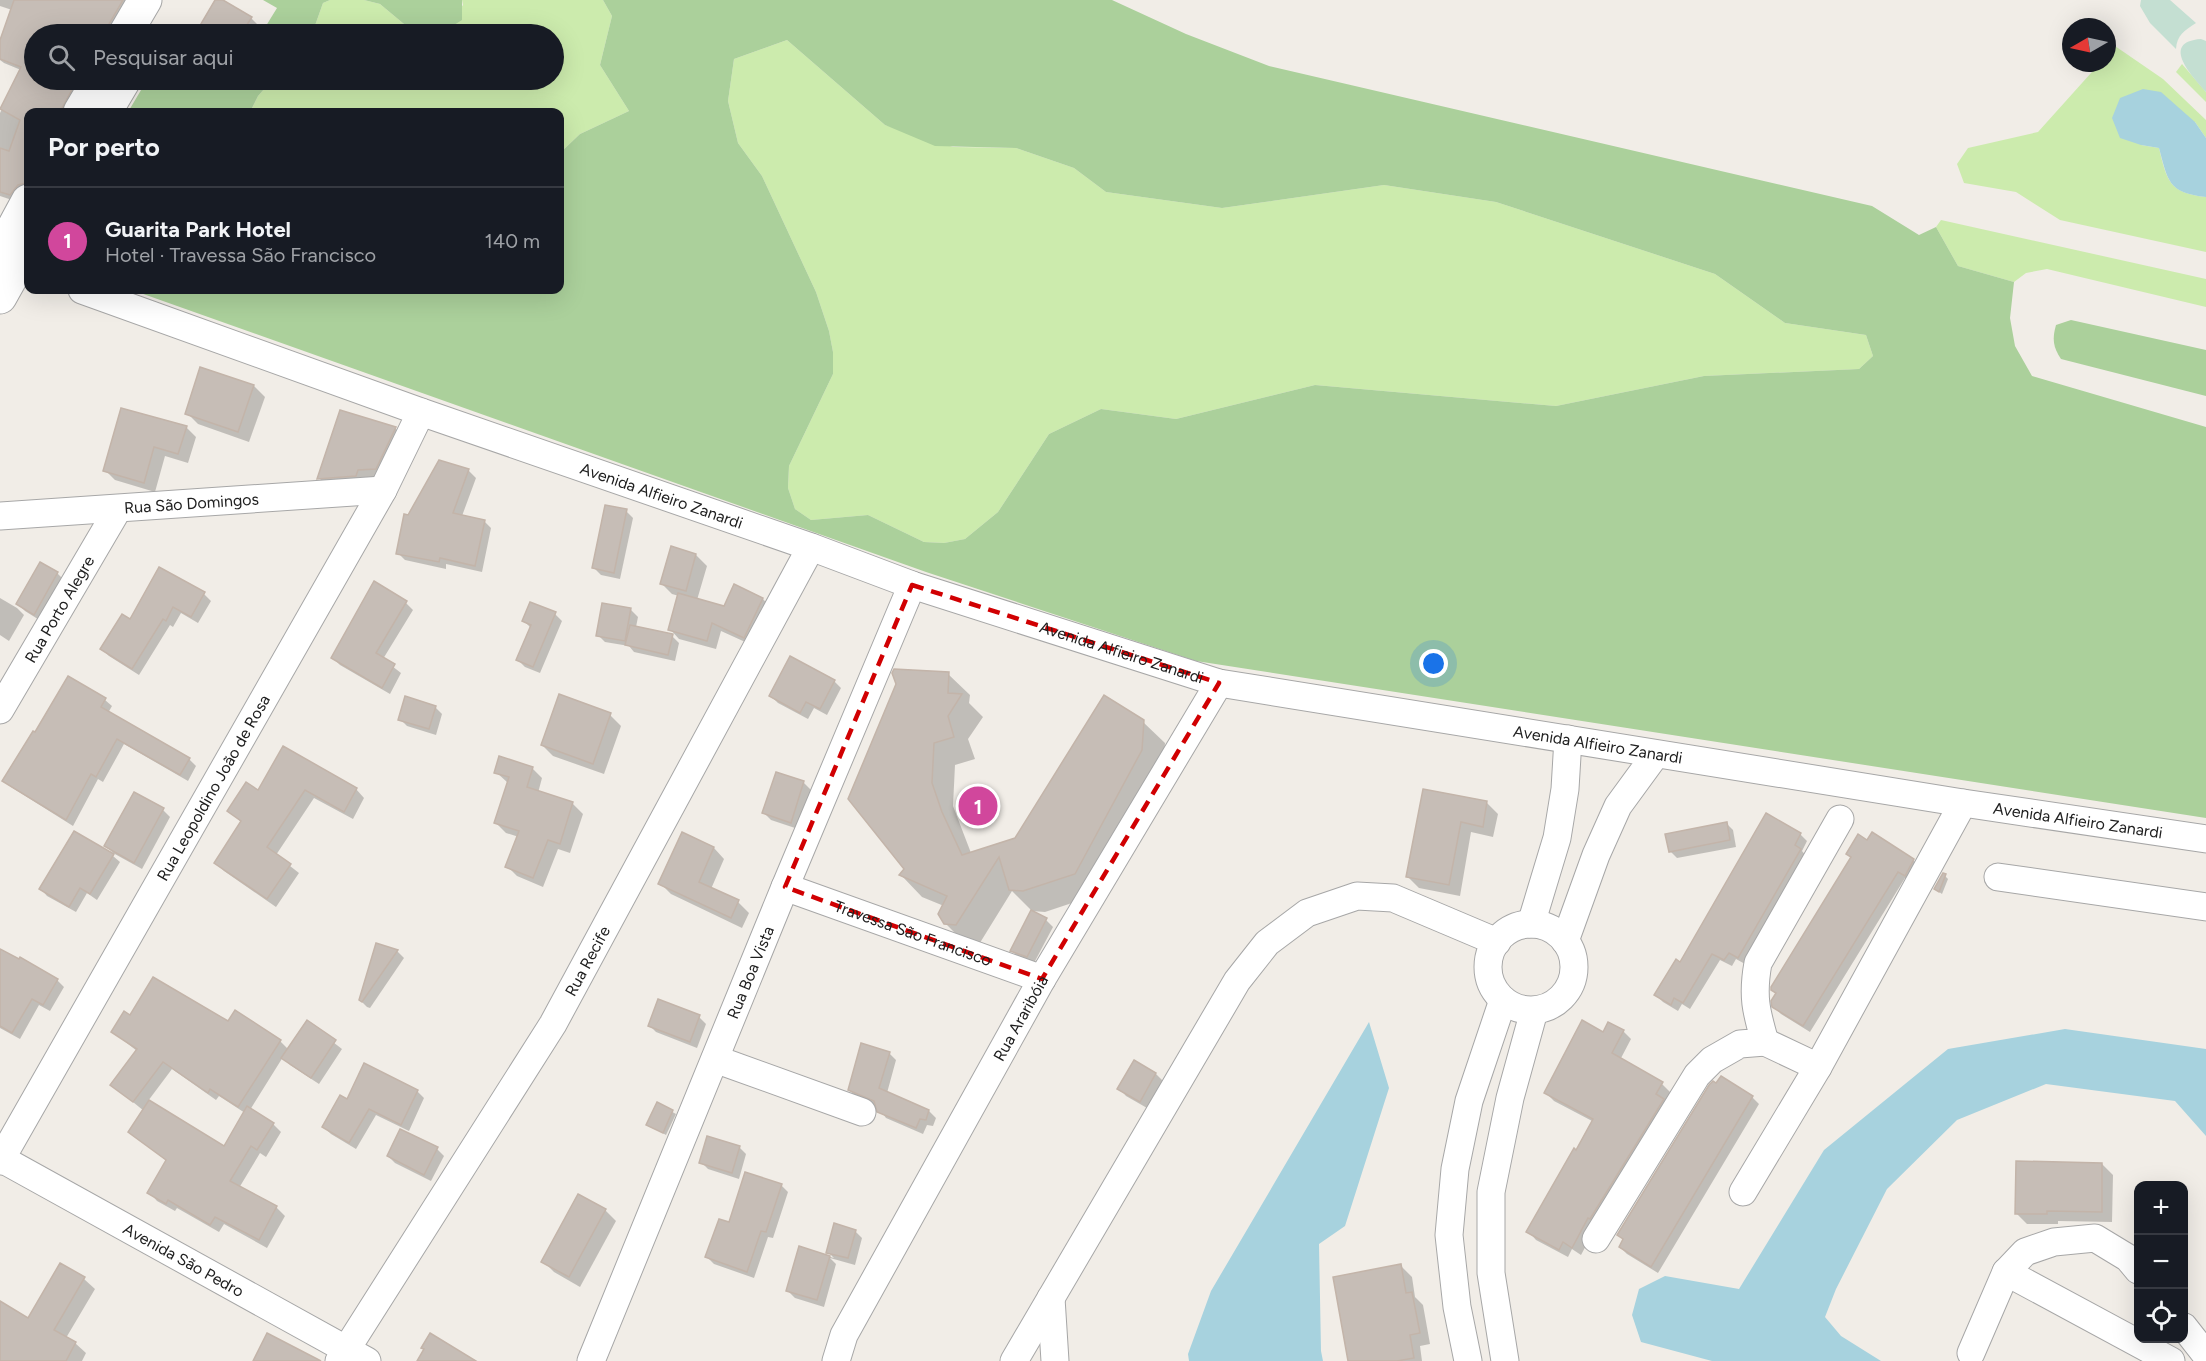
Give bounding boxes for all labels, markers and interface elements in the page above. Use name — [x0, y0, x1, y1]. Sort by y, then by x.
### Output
north arrow — [2062, 18, 2116, 72]
search box — [24, 24, 564, 90]
icon: search — [45, 41, 78, 74]
text: Pesquisar aqui — [93, 44, 234, 71]
text: Por perto — [48, 131, 160, 163]
text: Guarita Park Hotel — [105, 216, 291, 243]
text: 1 — [63, 229, 72, 253]
text: 140 m — [485, 229, 540, 253]
text: Hotel · Travessa São Francisco — [105, 243, 376, 267]
street label: Avenida Alfieiro Zanardi — [578, 458, 746, 532]
street label: Rua São Domingos — [124, 489, 260, 517]
street label: Rua Porto Alegre — [20, 552, 98, 666]
street label: Avenida Alfieiro Zanardi — [1037, 617, 1206, 687]
your location — [1419, 649, 1448, 678]
street label: Rua Leopoldino João de Rosa — [153, 691, 274, 884]
street label: Avenida Alfieiro Zanardi — [1512, 721, 1684, 767]
pin: 1 — [958, 784, 998, 828]
street label: Avenida Alfieiro Zanardi — [1992, 798, 2164, 842]
street label: Travessa São Francisco — [832, 896, 994, 970]
street label: Rua Recife — [561, 922, 614, 999]
street label: Rua Boa Vista — [723, 923, 778, 1022]
street label: Rua Araribóia — [989, 972, 1052, 1064]
map controls — [2134, 1181, 2188, 1343]
button: + — [2134, 1181, 2188, 1235]
street label: Avenida São Pedro — [120, 1219, 247, 1301]
button: − — [2134, 1235, 2188, 1289]
button: locate — [2134, 1289, 2188, 1343]

